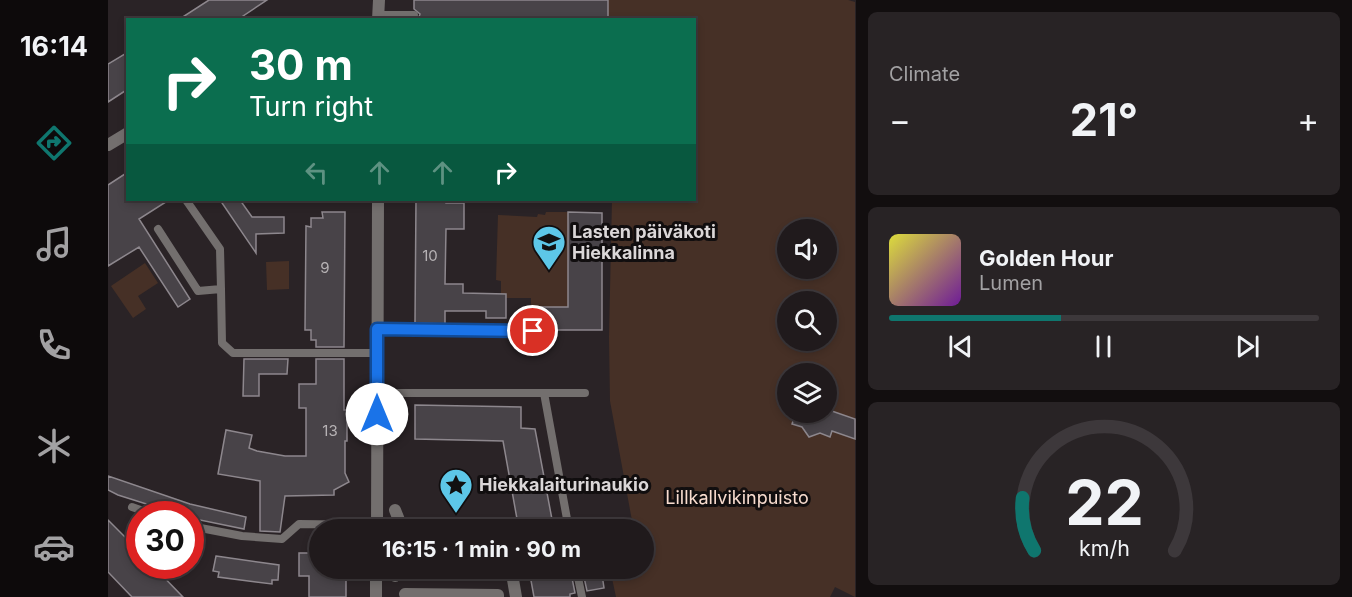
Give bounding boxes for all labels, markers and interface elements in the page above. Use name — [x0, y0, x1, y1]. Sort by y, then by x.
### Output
text: 16:14 — [20, 30, 88, 63]
text: 30 m — [249, 39, 353, 90]
icon: right — [150, 42, 228, 120]
text: Climate — [889, 62, 960, 86]
text: Turn right — [249, 90, 373, 123]
text: 21° — [1070, 92, 1138, 147]
text: − — [889, 100, 911, 140]
text: + — [1297, 100, 1319, 140]
icon: directions — [33, 122, 75, 164]
icon: left — [300, 156, 333, 189]
icon: ahead — [363, 156, 396, 189]
icon: ahead — [426, 156, 459, 189]
icon: right — [489, 156, 522, 189]
map controls — [777, 219, 837, 423]
button: sound — [777, 219, 837, 279]
place label: Lasten päiväkoti Hiekkalinna — [572, 221, 716, 263]
icon: music — [33, 223, 75, 265]
school or university icon: Lasten päiväkoti Hiekkalinna — [531, 224, 567, 271]
text: Golden Hour — [979, 245, 1113, 271]
house number: 10 — [422, 246, 438, 265]
house number: 9 — [320, 258, 330, 277]
text: Lumen — [979, 271, 1043, 295]
button: search — [777, 291, 837, 351]
pin — [507, 305, 558, 356]
icon: arrive — [516, 314, 549, 347]
icon: phone — [33, 324, 75, 366]
icon: previous — [944, 330, 977, 363]
icon: pause — [1087, 330, 1120, 363]
icon: next — [1231, 330, 1264, 363]
button: layers — [777, 363, 837, 423]
position arrow — [345, 382, 409, 446]
house number: 13 — [322, 421, 338, 440]
icon: climate — [33, 425, 75, 467]
text: 22 — [1065, 465, 1143, 540]
place icon: Hiekkalaiturinaukio — [438, 467, 474, 514]
place label: Hiekkalaiturinaukio — [479, 474, 649, 495]
park label: Lillkallvikinpuisto — [665, 487, 809, 508]
speed limit sign: 30 — [126, 501, 204, 579]
icon: car — [33, 526, 75, 568]
text: km/h — [1079, 535, 1129, 561]
text: 16:15 · 1 min · 90 m — [382, 536, 581, 562]

